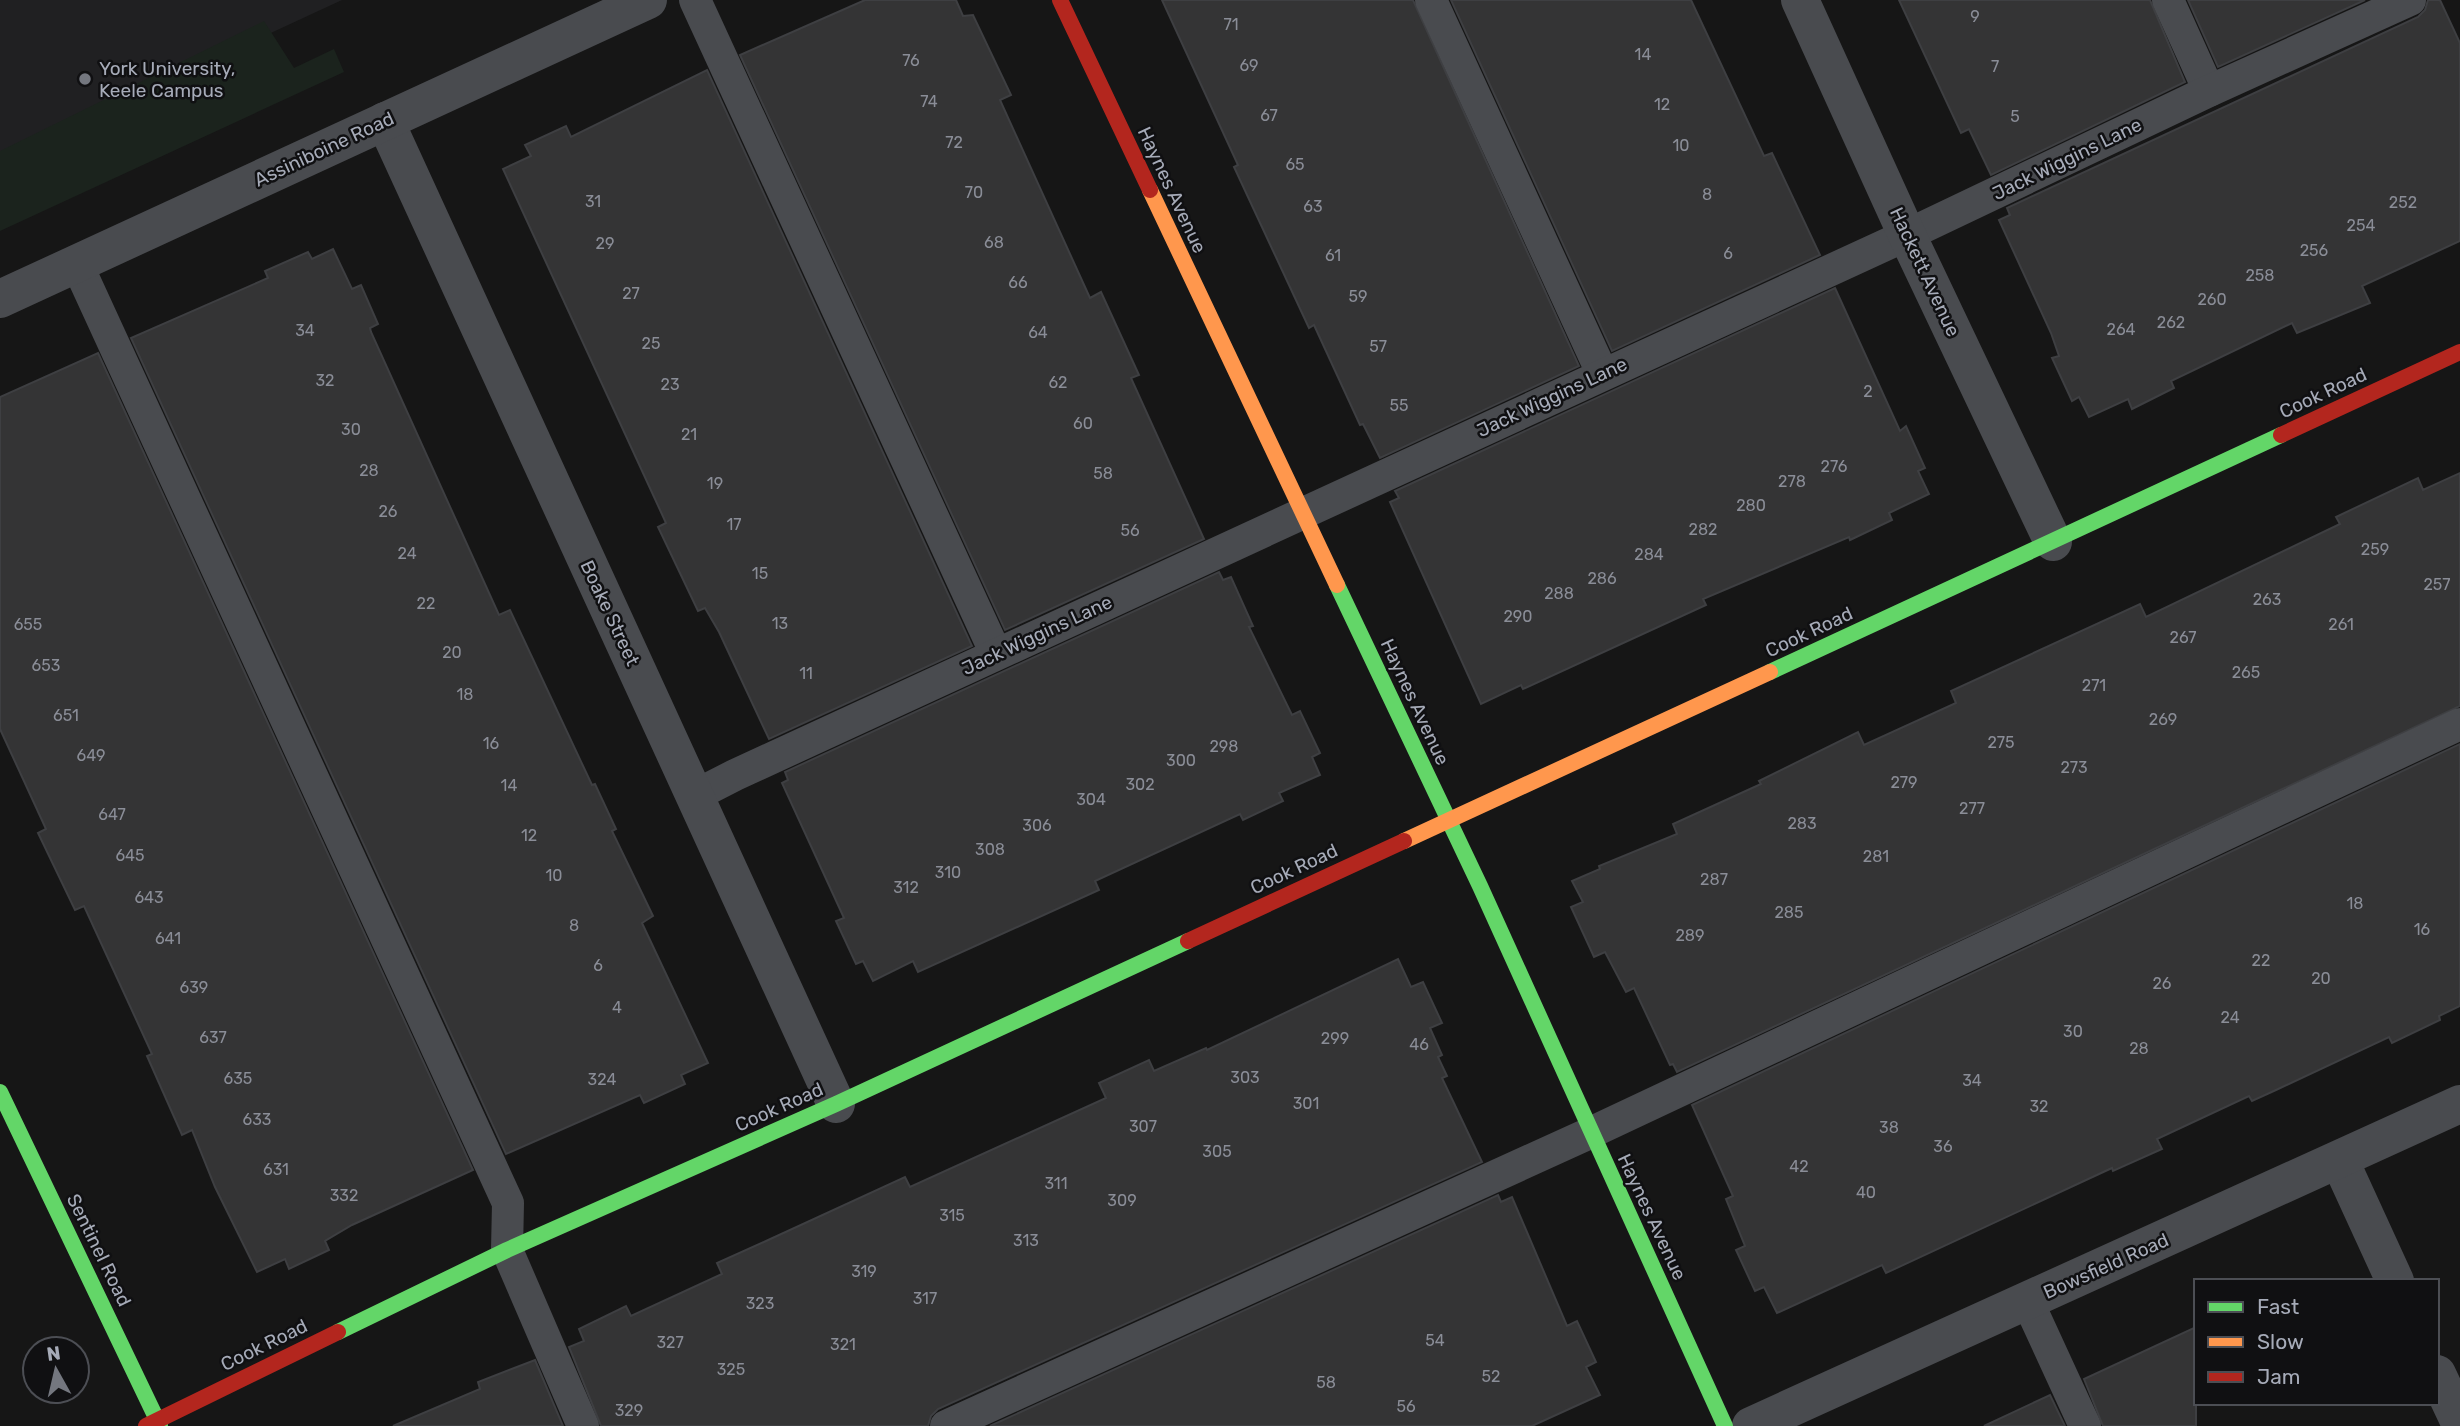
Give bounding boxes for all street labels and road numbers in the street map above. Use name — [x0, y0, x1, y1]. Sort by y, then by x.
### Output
street label: Assiniboine Road — [251, 107, 397, 191]
street label: Jack Wiggins Lane — [1989, 113, 2145, 205]
street label: Haynes Avenue — [1133, 123, 1211, 257]
street label: Hackett Avenue — [1885, 204, 1965, 340]
street label: Jack Wiggins Lane — [1473, 352, 1631, 442]
street label: Cook Road — [2276, 363, 2370, 423]
street label: Boake Street — [576, 557, 645, 670]
street label: Jack Wiggins Lane — [958, 590, 1116, 680]
street label: Cook Road — [1762, 602, 1856, 662]
street label: Haynes Avenue — [1376, 635, 1454, 769]
street label: Cook Road — [1247, 839, 1341, 899]
street label: Cook Road — [731, 1077, 827, 1137]
street label: Haynes Avenue — [1613, 1150, 1691, 1284]
street label: Sentinel Road — [62, 1190, 136, 1310]
street label: Bowsfield Road — [2040, 1228, 2172, 1304]
street label: Cook Road — [217, 1314, 311, 1376]

